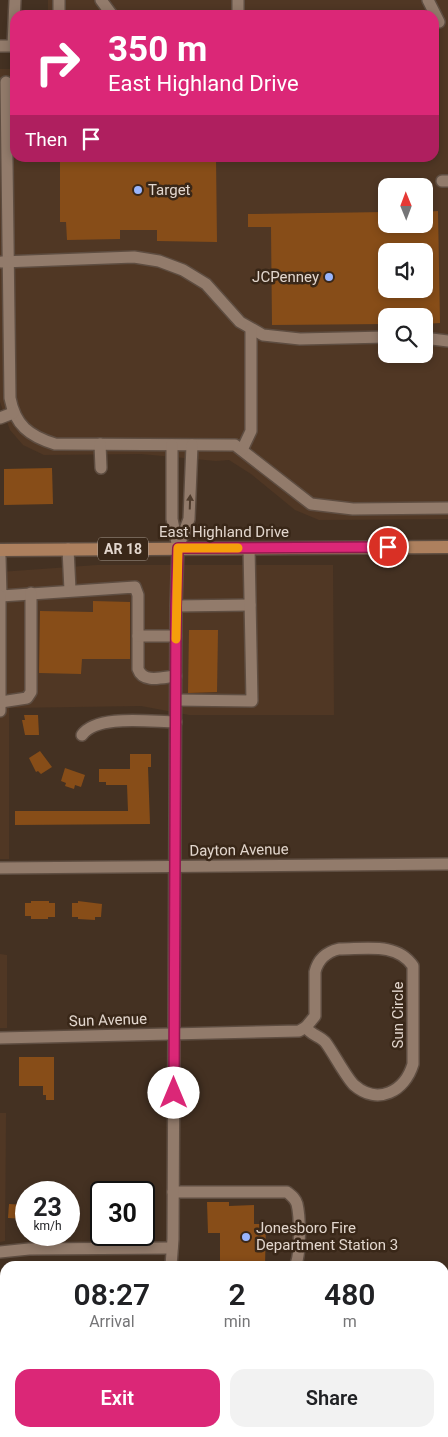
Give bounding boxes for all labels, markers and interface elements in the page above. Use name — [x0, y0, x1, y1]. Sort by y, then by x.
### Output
text: 350 m — [108, 29, 207, 70]
icon: right — [25, 30, 90, 95]
text: East Highland Drive — [108, 71, 299, 96]
icon: arrive — [77, 125, 105, 153]
text: Then — [25, 128, 67, 151]
north arrow — [378, 178, 432, 232]
map controls — [378, 178, 433, 363]
place label: Target — [148, 181, 191, 199]
marker: Target — [132, 184, 144, 196]
button: sound — [378, 243, 433, 298]
place label: JCPenney — [252, 268, 319, 286]
marker: JCPenney — [323, 271, 335, 283]
button: search — [378, 308, 433, 363]
one-way arrow — [186, 493, 194, 509]
street label: East Highland Drive — [159, 523, 289, 541]
pin — [367, 526, 409, 568]
icon: arrive — [374, 533, 402, 561]
road number: AR 18 — [98, 538, 148, 560]
street label: Dayton Avenue — [189, 840, 289, 860]
street label: Sun Circle — [389, 981, 407, 1049]
street label: Sun Avenue — [69, 1010, 147, 1030]
position arrow — [147, 1066, 199, 1118]
speed limit sign: 30 — [90, 1181, 155, 1246]
text: 23 — [33, 1193, 62, 1222]
text: km/h — [33, 1219, 62, 1233]
place label: Jonesboro Fire Department Station 3 — [256, 1219, 398, 1254]
marker: Jonesboro Fire Department Station 3 — [240, 1231, 252, 1243]
text: 08:27 — [74, 1277, 150, 1312]
text: 2 — [229, 1277, 246, 1312]
text: 480 — [324, 1277, 375, 1312]
text: Arrival — [89, 1312, 135, 1331]
text: min — [224, 1312, 251, 1331]
text: m — [343, 1312, 357, 1331]
button: Exit — [15, 1369, 220, 1427]
button: Share — [230, 1369, 434, 1427]

